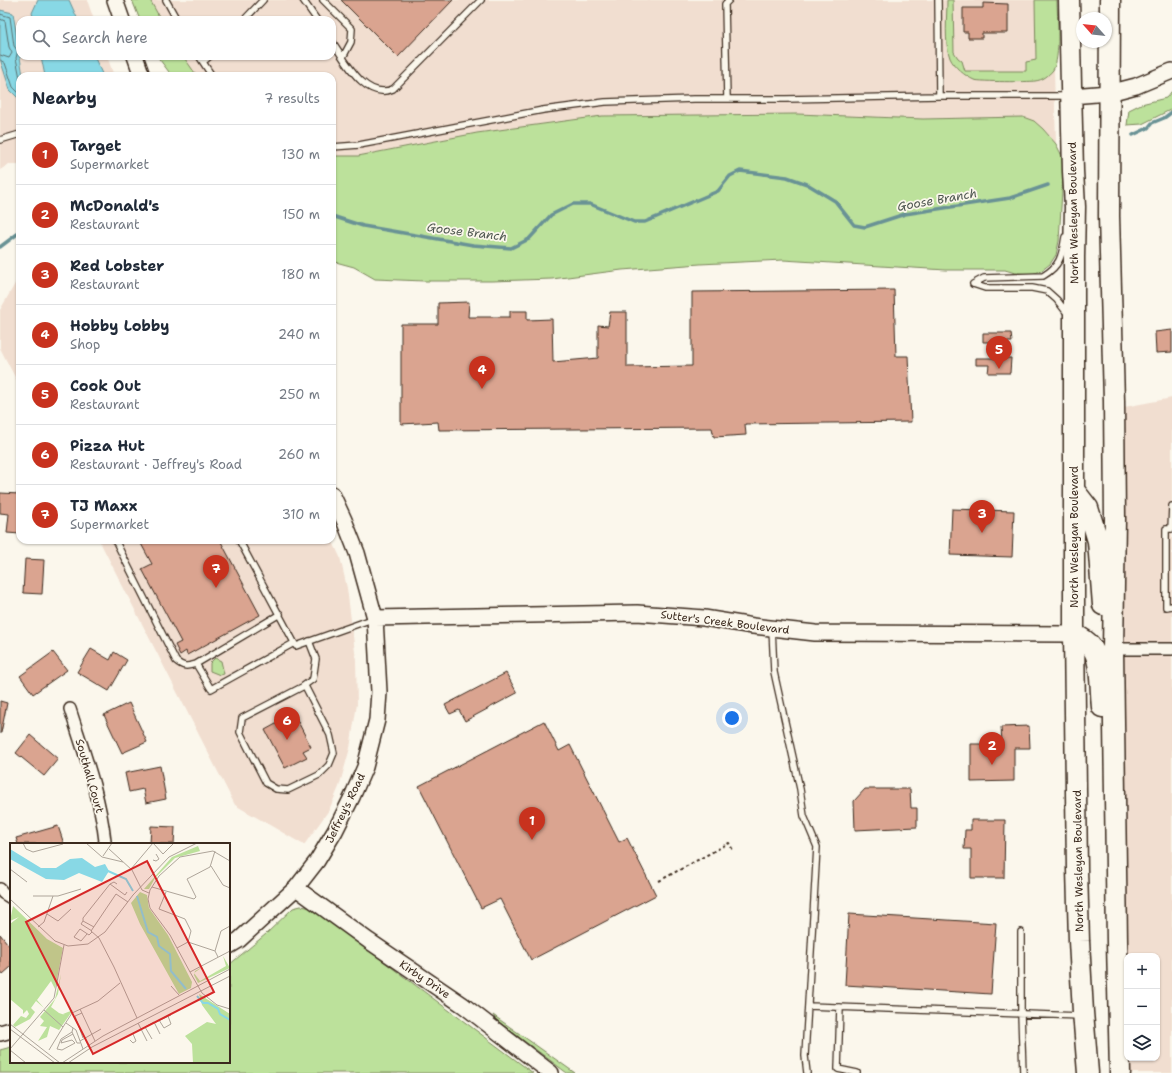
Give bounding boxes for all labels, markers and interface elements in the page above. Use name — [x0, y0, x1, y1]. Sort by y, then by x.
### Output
north arrow — [1076, 12, 1112, 48]
search box — [16, 16, 336, 60]
icon: search — [30, 27, 52, 49]
text: Search here — [62, 28, 148, 48]
text: Nearby — [32, 87, 97, 109]
text: 7 results — [264, 90, 320, 107]
text: Target — [70, 136, 121, 156]
street label: North Wesleyan Boulevard — [1065, 142, 1082, 284]
text: 1 — [42, 146, 48, 163]
text: 130 m — [282, 146, 320, 163]
text: Supermarket — [70, 156, 149, 173]
water label: Goose Branch — [896, 185, 978, 215]
text: McDonald's — [70, 196, 160, 216]
text: 2 — [40, 206, 50, 223]
text: 150 m — [282, 206, 320, 223]
text: Restaurant — [70, 216, 140, 233]
water label: Goose Branch — [426, 219, 508, 245]
text: Red Lobster — [70, 256, 164, 276]
text: 3 — [40, 266, 50, 283]
text: 180 m — [281, 266, 320, 283]
text: Restaurant — [70, 276, 140, 293]
text: Hobby Lobby — [70, 316, 169, 336]
text: 4 — [40, 326, 50, 343]
text: 240 m — [278, 326, 320, 343]
text: Shop — [70, 336, 100, 353]
pin: 5 — [986, 336, 1012, 369]
pin: 4 — [469, 356, 495, 389]
text: Cook Out — [70, 376, 141, 396]
text: 5 — [41, 386, 49, 403]
text: 250 m — [279, 386, 320, 403]
text: Restaurant — [70, 396, 140, 413]
text: Pizza Hut — [70, 436, 145, 456]
text: 6 — [40, 446, 50, 463]
text: 260 m — [278, 446, 320, 463]
text: Restaurant · Jeffrey's Road — [70, 456, 242, 473]
street label: North Wesleyan Boulevard — [1067, 466, 1082, 608]
text: TJ Maxx — [70, 496, 137, 516]
pin: 3 — [969, 500, 995, 533]
text: 7 — [40, 506, 50, 523]
text: 310 m — [282, 506, 320, 523]
text: Supermarket — [70, 516, 149, 533]
pin: 7 — [203, 555, 229, 588]
street label: Sutter's Creek Boulevard — [660, 607, 790, 638]
pin: 6 — [274, 707, 300, 740]
your location — [722, 708, 742, 728]
pin: 2 — [979, 732, 1005, 765]
street label: Southall Court — [72, 737, 107, 815]
street label: Jeffrey's Road — [322, 771, 369, 846]
street label: North Wesleyan Boulevard — [1070, 790, 1087, 932]
pin: 1 — [519, 807, 545, 840]
inset map — [10, 843, 230, 1063]
map controls — [1124, 953, 1160, 1061]
button: + — [1124, 953, 1160, 989]
street label: Kirby Drive — [396, 957, 453, 1002]
button: − — [1124, 989, 1160, 1025]
button: layers — [1124, 1025, 1160, 1061]

